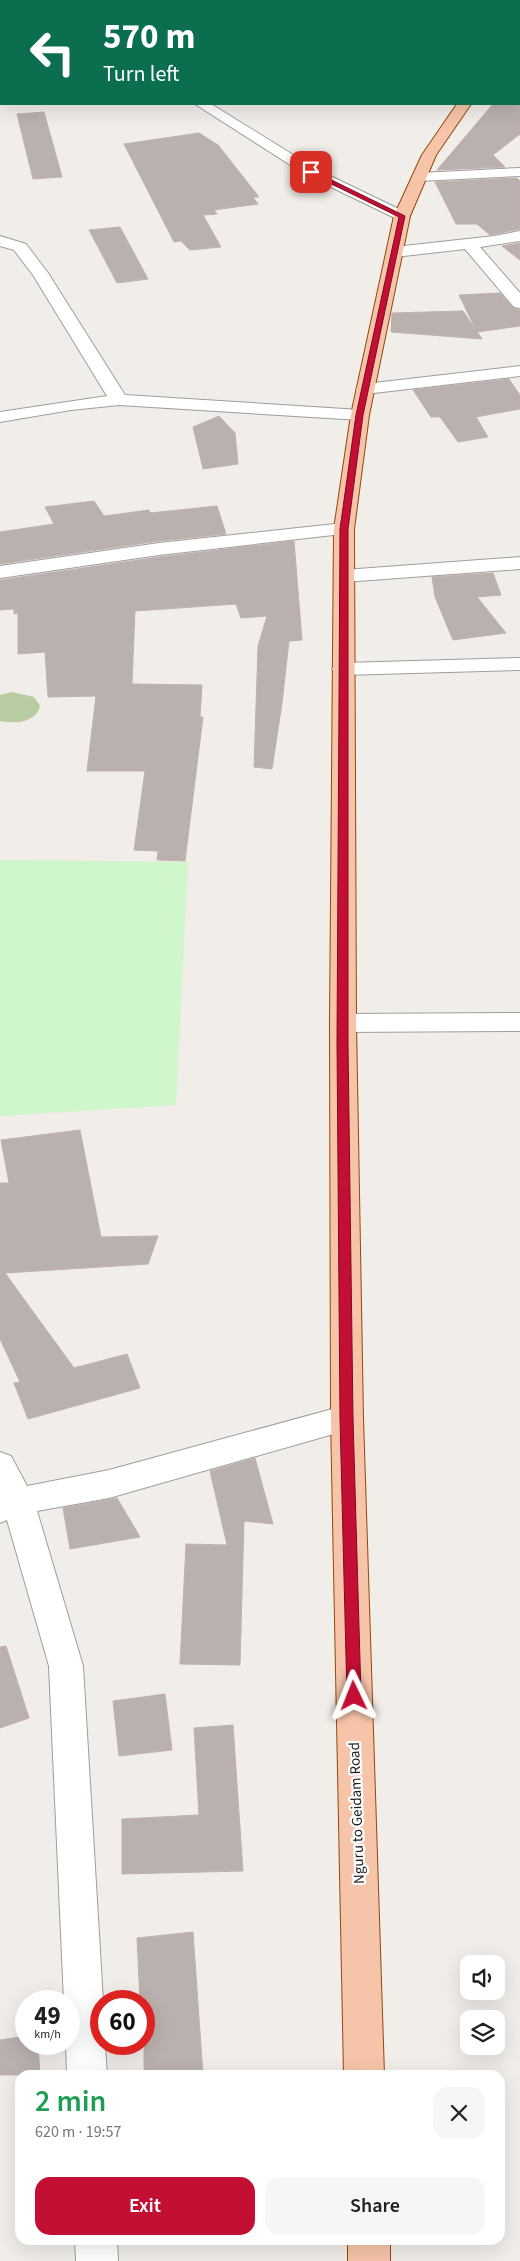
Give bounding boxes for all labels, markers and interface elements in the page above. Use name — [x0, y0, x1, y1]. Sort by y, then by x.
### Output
text: 570 m — [103, 12, 195, 62]
icon: left — [20, 20, 85, 85]
text: Turn left — [103, 58, 179, 90]
pin — [290, 151, 332, 193]
icon: arrive — [297, 158, 325, 186]
position arrow — [327, 1669, 379, 1721]
street label: Nguru to Geidam Road — [344, 1742, 370, 1884]
map controls — [460, 1955, 505, 2055]
button: sound — [460, 1955, 505, 2000]
speed limit sign: 60 — [90, 1990, 155, 2055]
text: 49 — [34, 1998, 61, 2034]
button: layers — [460, 2010, 505, 2055]
text: km/h — [34, 2026, 61, 2043]
text: 2 min — [35, 2080, 106, 2123]
button: close — [433, 2087, 485, 2139]
text: 620 m · 19:57 — [35, 2121, 122, 2143]
button: Exit — [35, 2177, 255, 2235]
button: Share — [265, 2177, 485, 2235]

